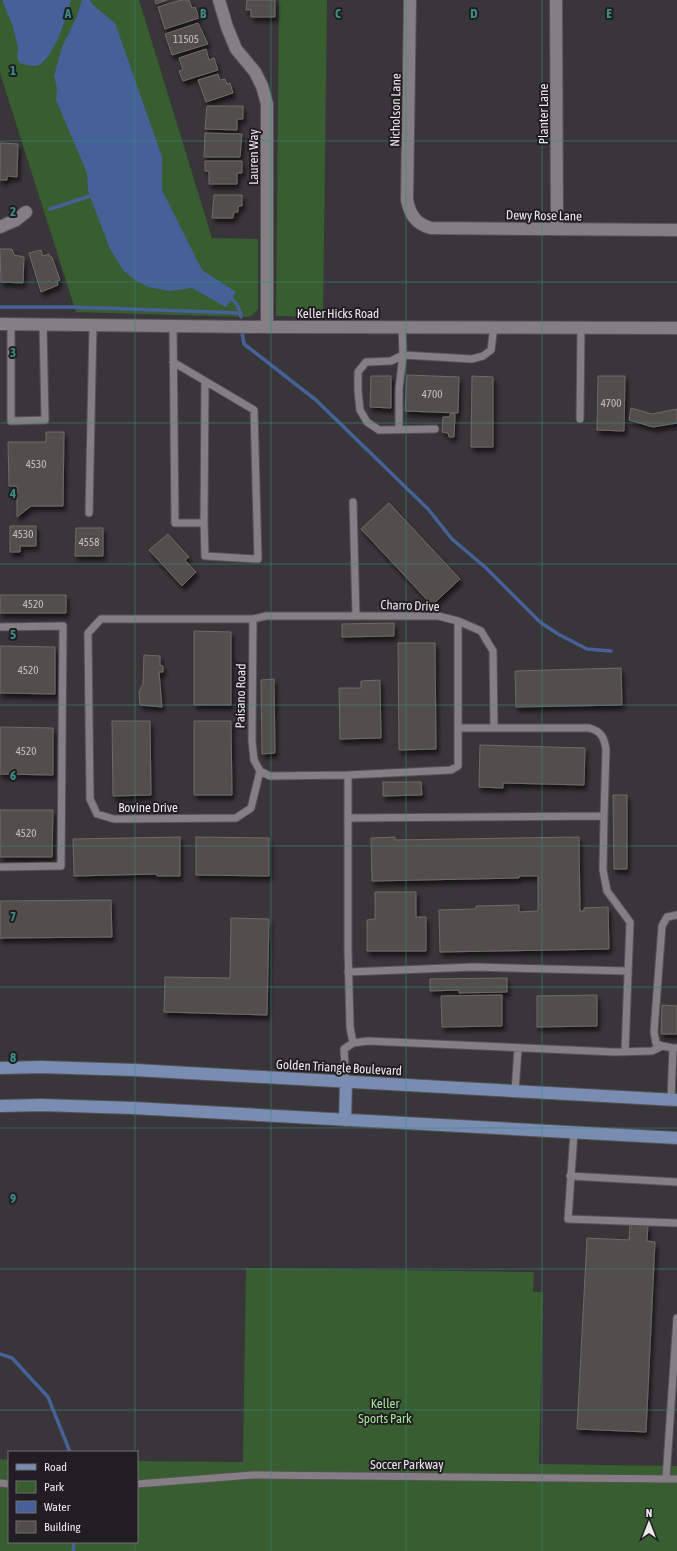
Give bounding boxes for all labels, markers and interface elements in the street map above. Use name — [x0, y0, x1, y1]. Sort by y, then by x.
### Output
text: A — [64, 6, 72, 21]
text: B — [200, 6, 207, 21]
text: C — [335, 6, 341, 21]
text: D — [470, 6, 478, 21]
text: E — [606, 6, 612, 21]
house number: 11505 — [173, 33, 199, 45]
text: 1 — [10, 63, 16, 78]
street label: Nicholson Lane — [387, 73, 404, 147]
street label: Planter Lane — [536, 84, 551, 144]
street label: Lauren Way — [246, 129, 261, 185]
text: 2 — [10, 204, 16, 219]
street label: Dewy Rose Lane — [506, 207, 582, 224]
street label: Keller Hicks Road — [297, 306, 379, 321]
text: 3 — [10, 345, 16, 360]
house number: 4700 — [422, 388, 442, 400]
house number: 4700 — [601, 397, 621, 409]
house number: 4530 — [26, 458, 46, 470]
text: 4 — [9, 486, 16, 501]
house number: 4530 — [13, 528, 33, 540]
house number: 4558 — [79, 536, 99, 548]
street label: Charro Drive — [380, 597, 440, 614]
house number: 4520 — [23, 598, 43, 610]
text: 5 — [10, 627, 16, 642]
street label: Paisano Road — [232, 663, 249, 729]
house number: 4520 — [18, 664, 38, 676]
house number: 4520 — [16, 745, 36, 757]
text: 6 — [10, 768, 16, 783]
street label: Bovine Drive — [118, 800, 178, 815]
house number: 4520 — [16, 827, 36, 839]
text: 7 — [10, 909, 16, 924]
text: 8 — [10, 1050, 16, 1065]
street label: Golden Triangle Boulevard — [276, 1057, 402, 1078]
text: 9 — [10, 1191, 16, 1206]
park label: Keller Sports Park — [358, 1396, 412, 1426]
legend — [8, 1451, 138, 1543]
street label: Soccer Parkway — [370, 1457, 444, 1472]
text: Road — [44, 1460, 67, 1474]
text: Park — [44, 1480, 65, 1494]
text: Water — [44, 1500, 71, 1514]
north arrow — [629, 1503, 669, 1543]
text: N — [646, 1507, 652, 1519]
text: Building — [44, 1520, 82, 1534]

